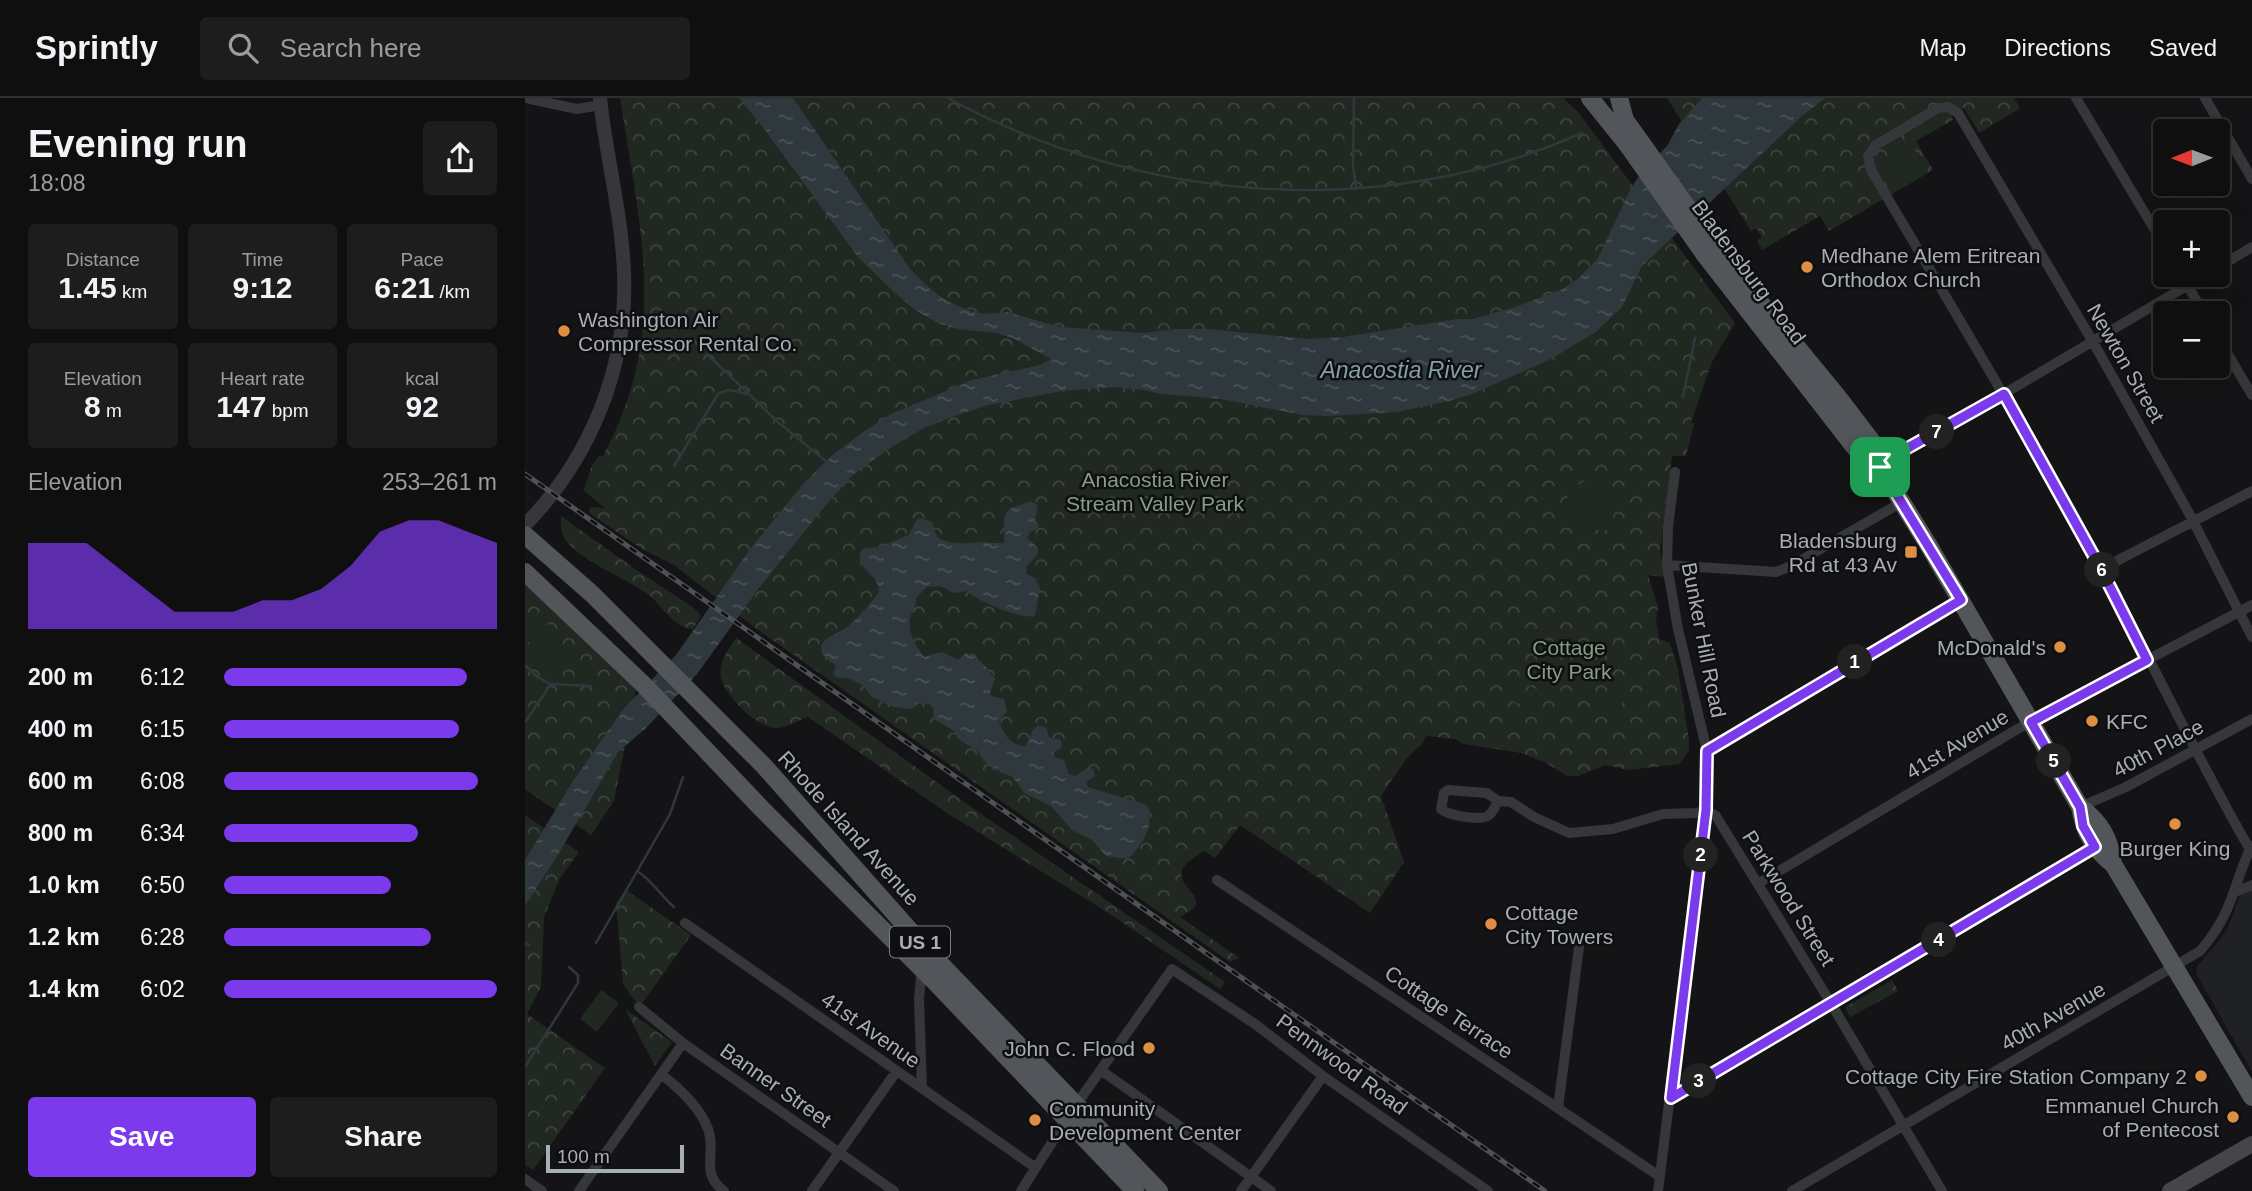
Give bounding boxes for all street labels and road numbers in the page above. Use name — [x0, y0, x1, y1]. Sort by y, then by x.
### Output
street label: Bladensburg Road — [1687, 196, 1811, 348]
street label: Newton Street — [2083, 300, 2169, 427]
street label: Bunker Hill Road — [1678, 560, 1730, 720]
street label: 41st Avenue — [1902, 704, 2012, 784]
street label: 40th Place — [2109, 715, 2207, 781]
street label: Rhode Island Avenue — [774, 746, 924, 910]
street label: Parkwood Street — [1738, 826, 1840, 970]
road number: US 1 — [890, 926, 950, 958]
street label: Cottage Terrace — [1381, 961, 1517, 1063]
street label: 40th Avenue — [1997, 977, 2109, 1055]
street label: 41st Avenue — [817, 988, 925, 1072]
street label: Pennwood Road — [1272, 1009, 1412, 1119]
street label: Banner Street — [716, 1038, 836, 1132]

